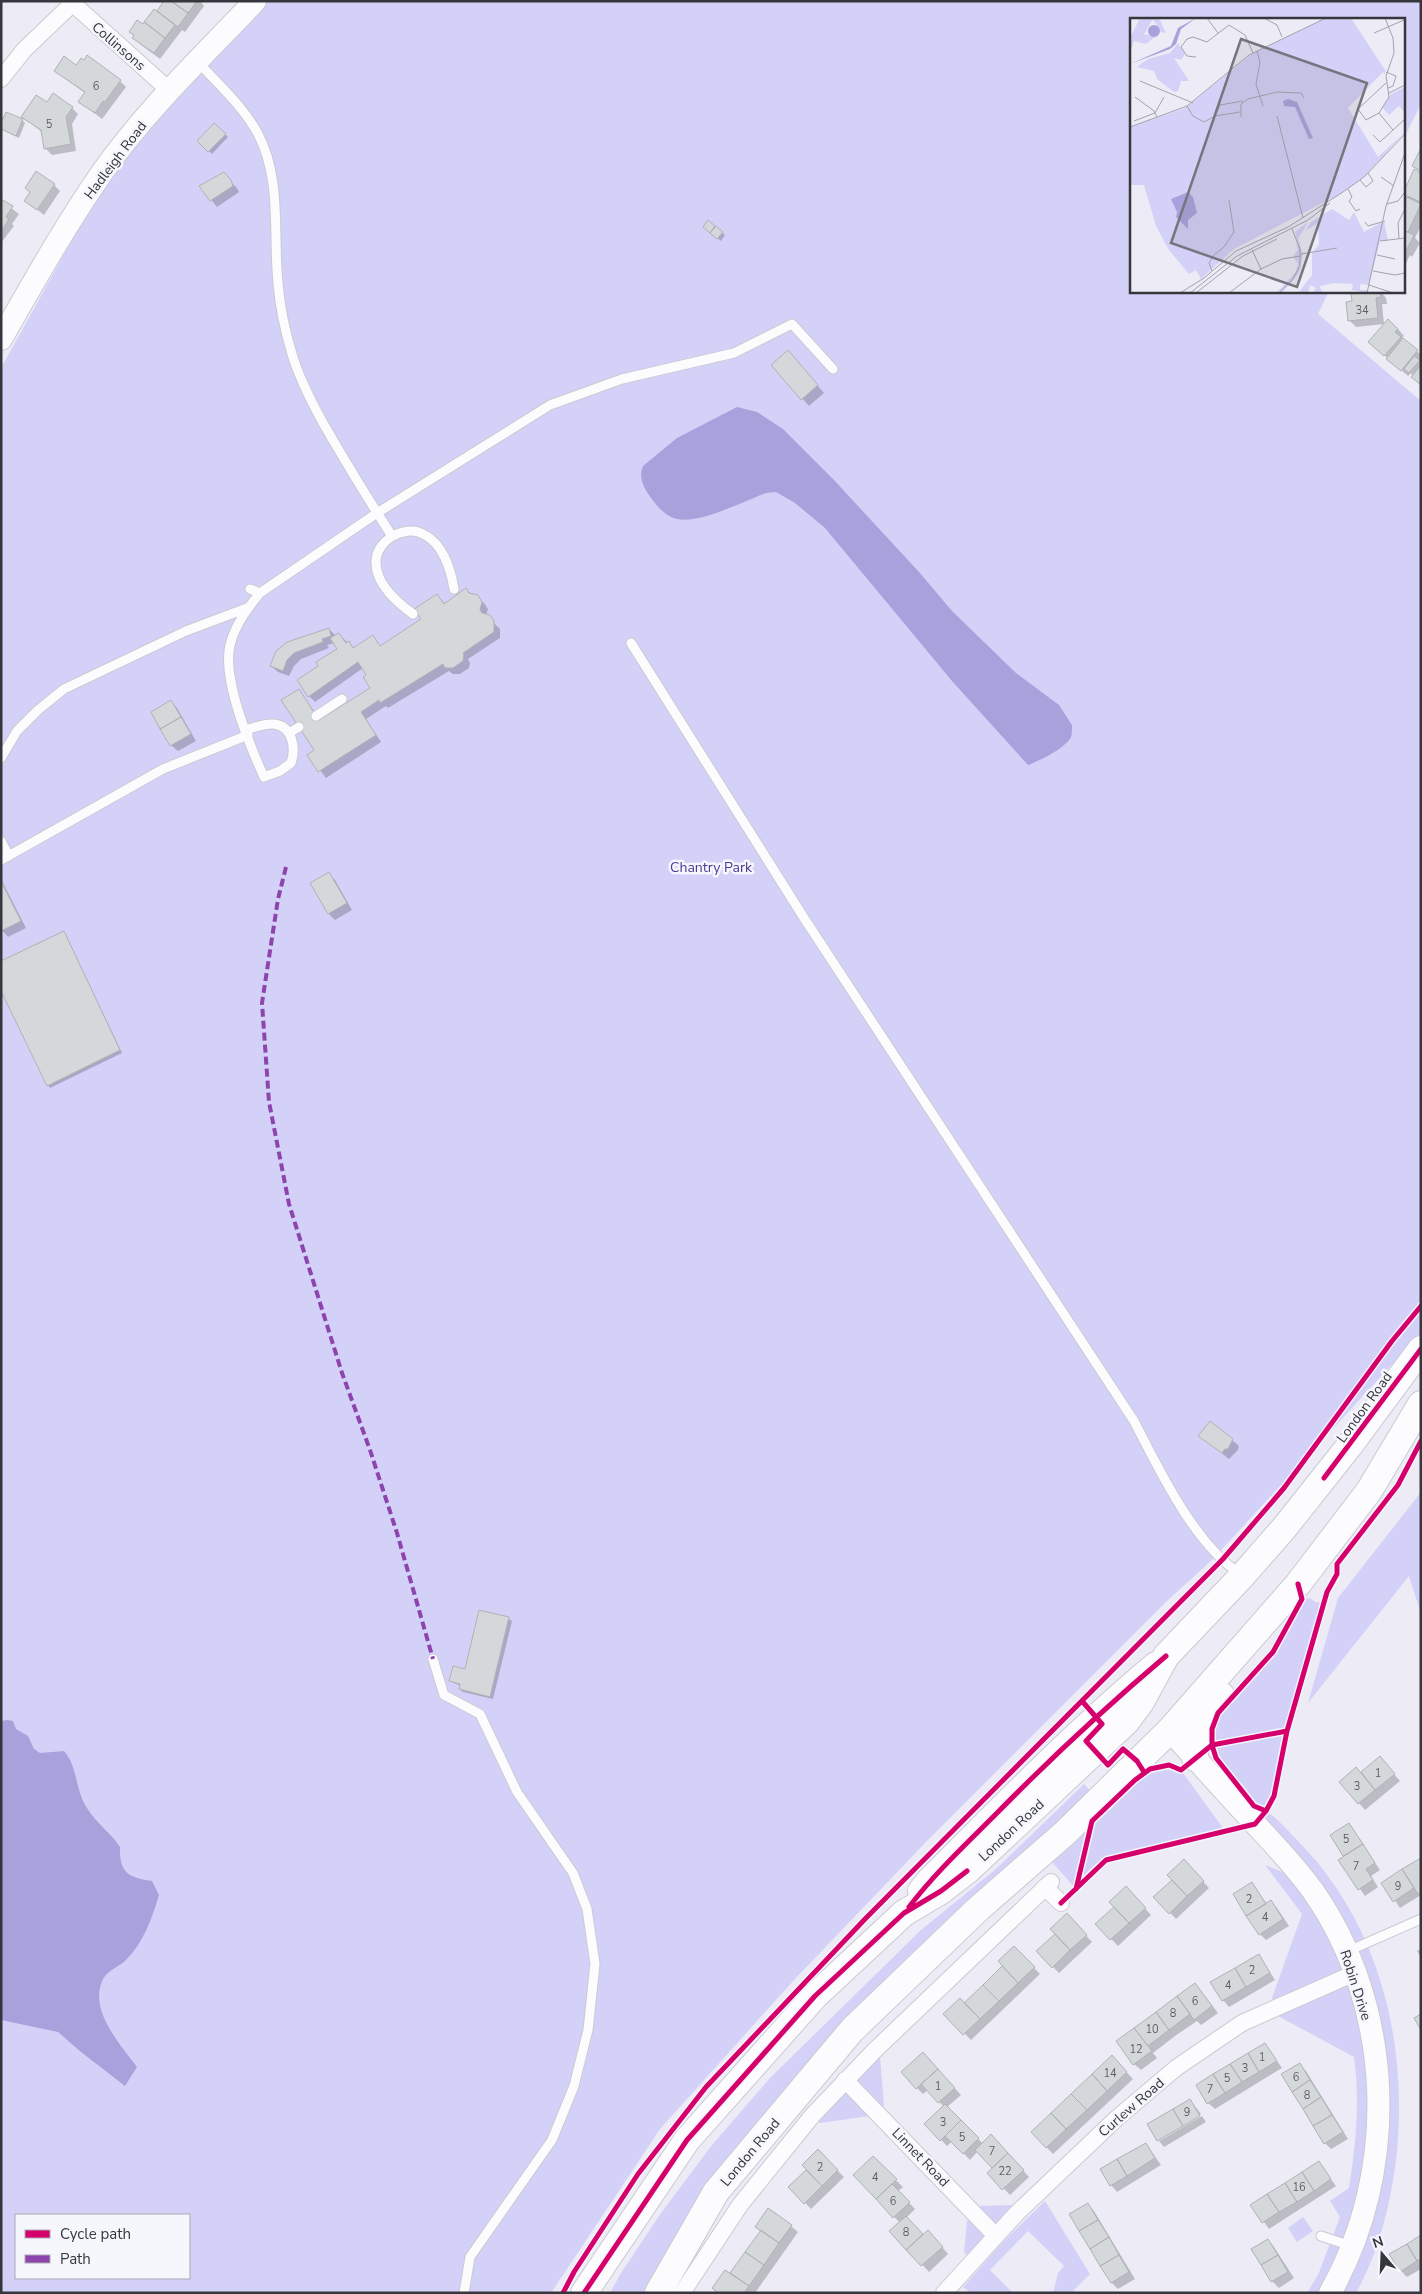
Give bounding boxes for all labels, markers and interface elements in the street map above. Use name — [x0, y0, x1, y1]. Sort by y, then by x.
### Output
street label: Collinsons — [88, 18, 150, 75]
inset map — [1130, 18, 1404, 292]
house number: 6 — [93, 79, 100, 94]
house number: 5 — [46, 117, 53, 132]
street label: Hadleigh Road — [80, 117, 151, 203]
house number: 34 — [1355, 303, 1369, 318]
park label: Chantry Park — [670, 858, 753, 877]
street label: London Road — [1332, 1368, 1397, 1447]
house number: 1 — [1375, 1766, 1381, 1781]
house number: 3 — [1354, 1779, 1360, 1794]
street label: London Road — [974, 1795, 1048, 1866]
house number: 5 — [1343, 1832, 1350, 1847]
house number: 7 — [1353, 1859, 1359, 1874]
house number: 9 — [1395, 1879, 1401, 1894]
house number: 2 — [1246, 1892, 1252, 1907]
house number: 4 — [1262, 1910, 1269, 1925]
street label: Robin Drive — [1335, 1947, 1376, 2023]
house number: 2 — [1249, 1963, 1255, 1978]
house number: 4 — [1225, 1978, 1232, 1993]
house number: 6 — [1192, 1994, 1199, 2009]
house number: 8 — [1170, 2006, 1177, 2021]
house number: 10 — [1145, 2022, 1159, 2037]
house number: 12 — [1129, 2042, 1143, 2057]
house number: 1 — [1259, 2050, 1265, 2065]
house number: 3 — [1242, 2061, 1248, 2076]
house number: 14 — [1103, 2066, 1117, 2081]
house number: 6 — [1293, 2070, 1300, 2085]
house number: 5 — [1224, 2071, 1231, 2086]
street label: Curlew Road — [1094, 2073, 1168, 2141]
house number: 1 — [935, 2079, 941, 2094]
house number: 7 — [1207, 2082, 1213, 2097]
house number: 8 — [1304, 2088, 1311, 2103]
house number: 9 — [1184, 2105, 1190, 2120]
street label: London Road — [716, 2114, 784, 2190]
house number: 3 — [940, 2115, 946, 2130]
street label: Linnet Road — [888, 2124, 954, 2191]
house number: 5 — [959, 2130, 966, 2145]
house number: 7 — [989, 2144, 995, 2159]
house number: 2 — [817, 2160, 823, 2175]
house number: 22 — [998, 2164, 1012, 2179]
house number: 4 — [872, 2170, 879, 2185]
house number: 16 — [1292, 2180, 1306, 2195]
house number: 6 — [890, 2194, 897, 2209]
legend — [15, 2214, 190, 2279]
text: Cycle path — [60, 2224, 131, 2244]
house number: 8 — [903, 2225, 910, 2240]
north arrow — [1357, 2229, 1407, 2279]
text: N — [1370, 2231, 1386, 2253]
text: Path — [60, 2249, 91, 2269]

